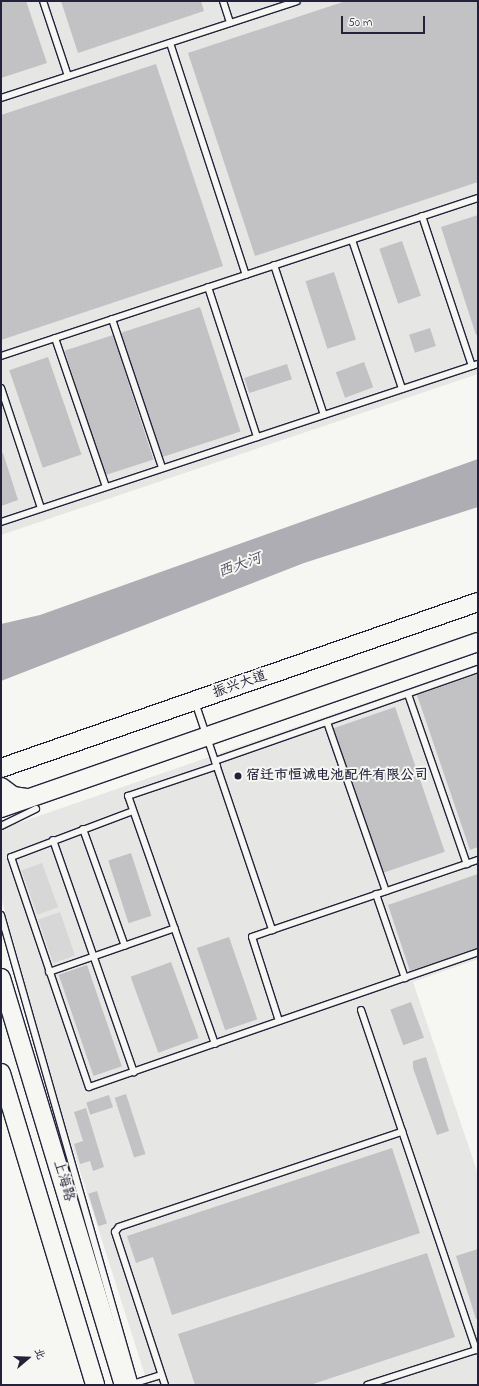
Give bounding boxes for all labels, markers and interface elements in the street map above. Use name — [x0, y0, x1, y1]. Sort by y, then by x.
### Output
scale bar — [343, 8, 427, 34]
text: 50 m — [348, 14, 372, 32]
water label: 西大河 — [216, 550, 264, 582]
street label: 振兴大道 — [211, 668, 269, 702]
place label: 宿迁市恒诚电池配件有限公司 — [246, 768, 428, 784]
marker: 宿迁市恒诚电池配件有限公司 — [233, 771, 243, 781]
street label: 上海路 — [49, 1158, 77, 1204]
north arrow — [8, 1338, 48, 1378]
text: 北 — [30, 1346, 49, 1362]

